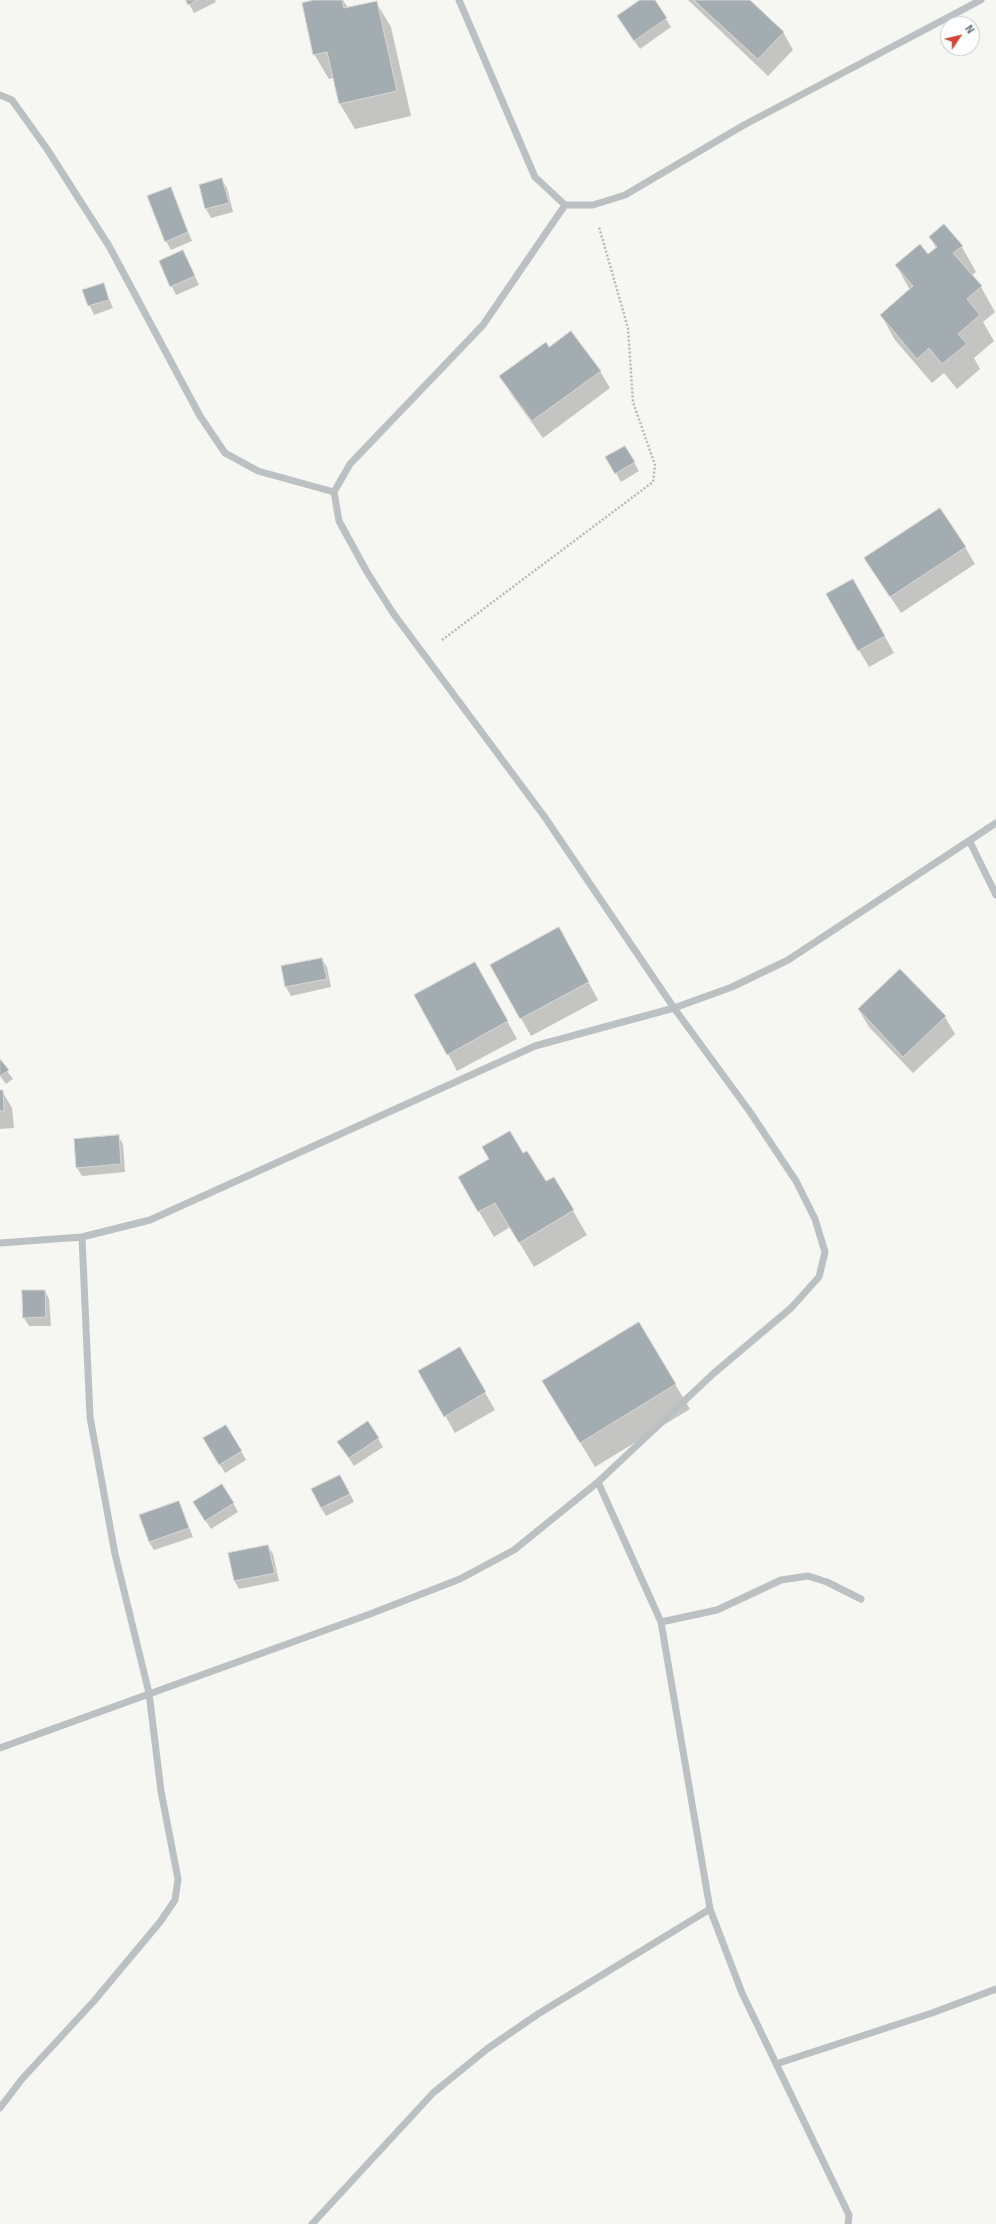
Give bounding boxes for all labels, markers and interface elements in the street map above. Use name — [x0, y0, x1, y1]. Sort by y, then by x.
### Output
north arrow — [940, 16, 980, 56]
text: N — [962, 23, 977, 36]

